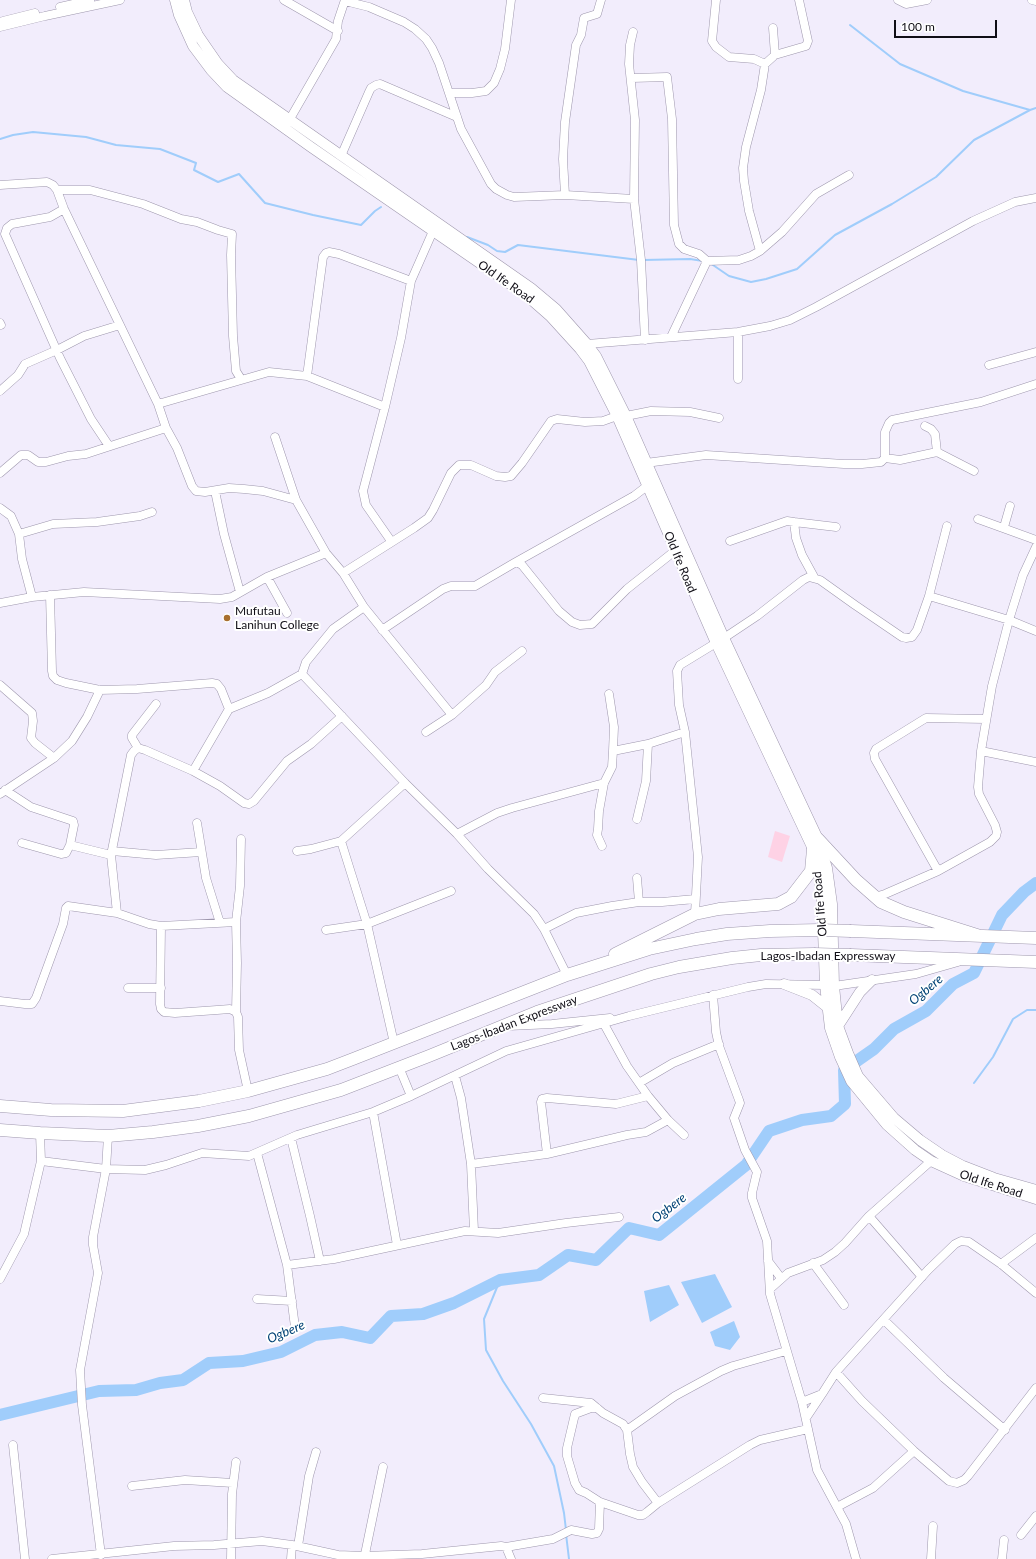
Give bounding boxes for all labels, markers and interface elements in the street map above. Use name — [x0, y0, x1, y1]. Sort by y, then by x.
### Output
scale bar — [896, 12, 999, 38]
text: 100 m — [901, 19, 935, 34]
street label: Old Ife Road — [475, 257, 537, 307]
street label: Old Ife Road — [661, 529, 699, 595]
place label: Mufutau Lanihun College — [235, 604, 319, 632]
marker: Mufutau Lanihun College — [222, 613, 232, 623]
street label: Old Ife Road — [810, 871, 830, 937]
street label: Lagos-Ibadan Expressway — [761, 949, 895, 963]
water label: Ogbere — [906, 971, 946, 1009]
street label: Lagos-Ibadan Expressway — [448, 992, 580, 1054]
street label: Old Ife Road — [958, 1167, 1024, 1201]
water label: Ogbere — [649, 1190, 689, 1226]
water label: Ogbere — [265, 1317, 307, 1347]

